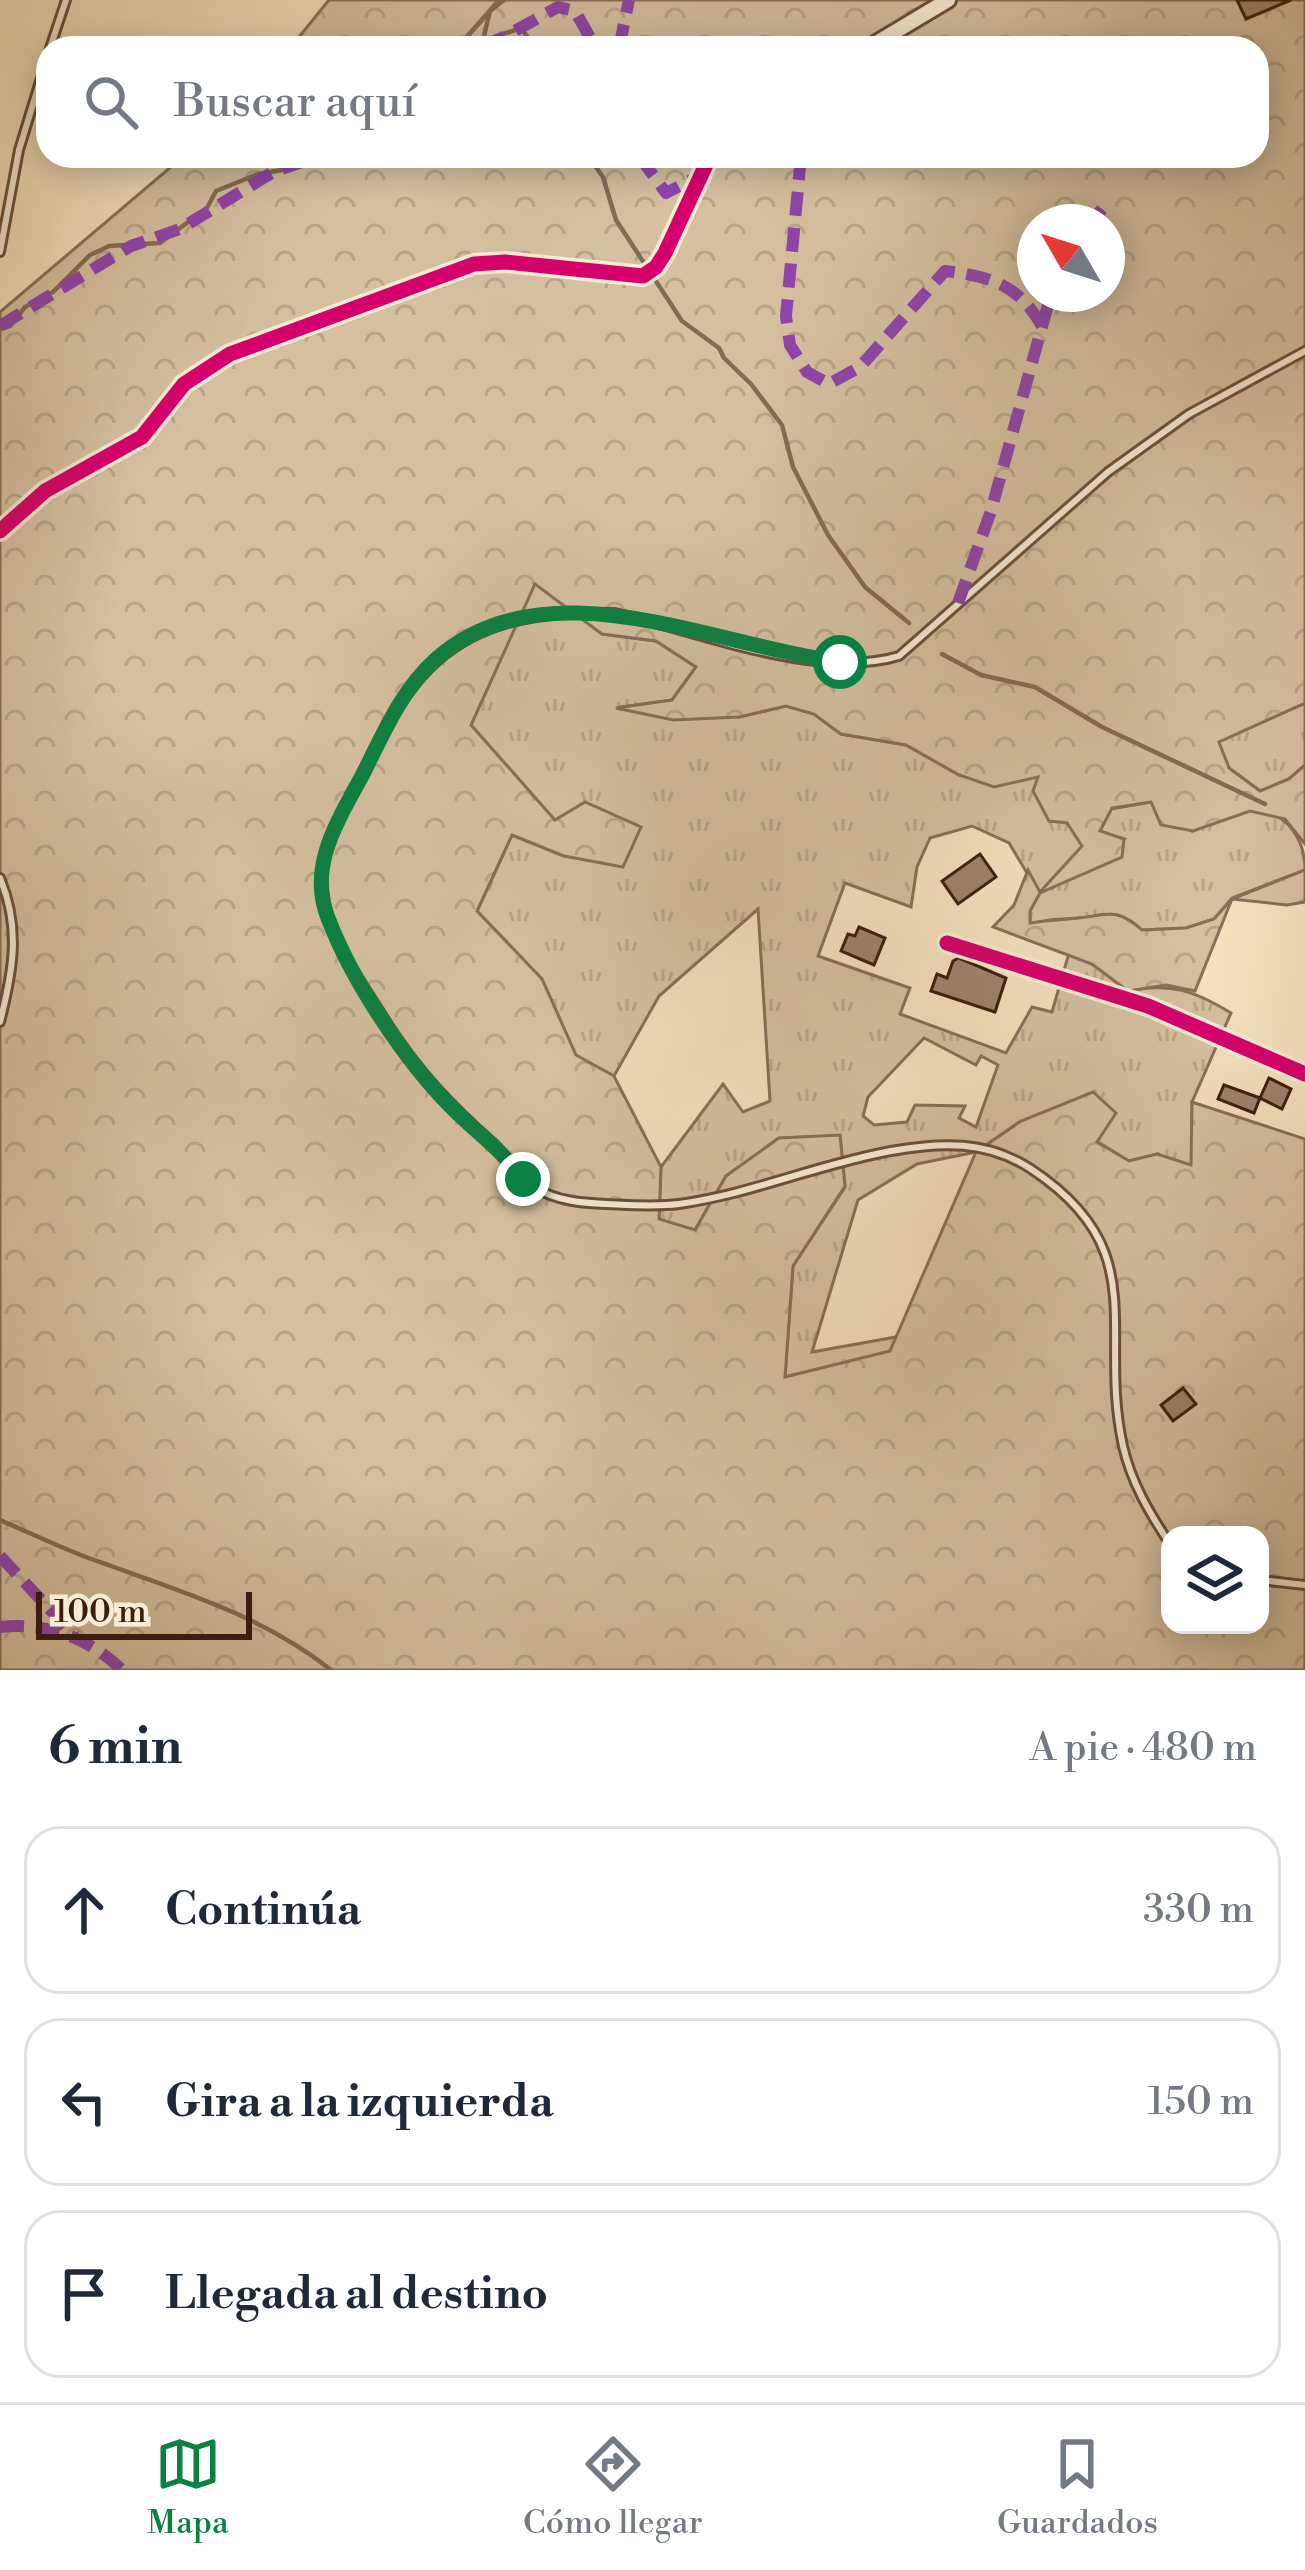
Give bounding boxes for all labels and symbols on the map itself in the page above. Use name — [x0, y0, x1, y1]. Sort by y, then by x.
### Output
north arrow — [1017, 204, 1125, 312]
route start — [813, 635, 867, 689]
route end — [496, 1152, 550, 1206]
scale bar — [36, 1586, 252, 1639]

